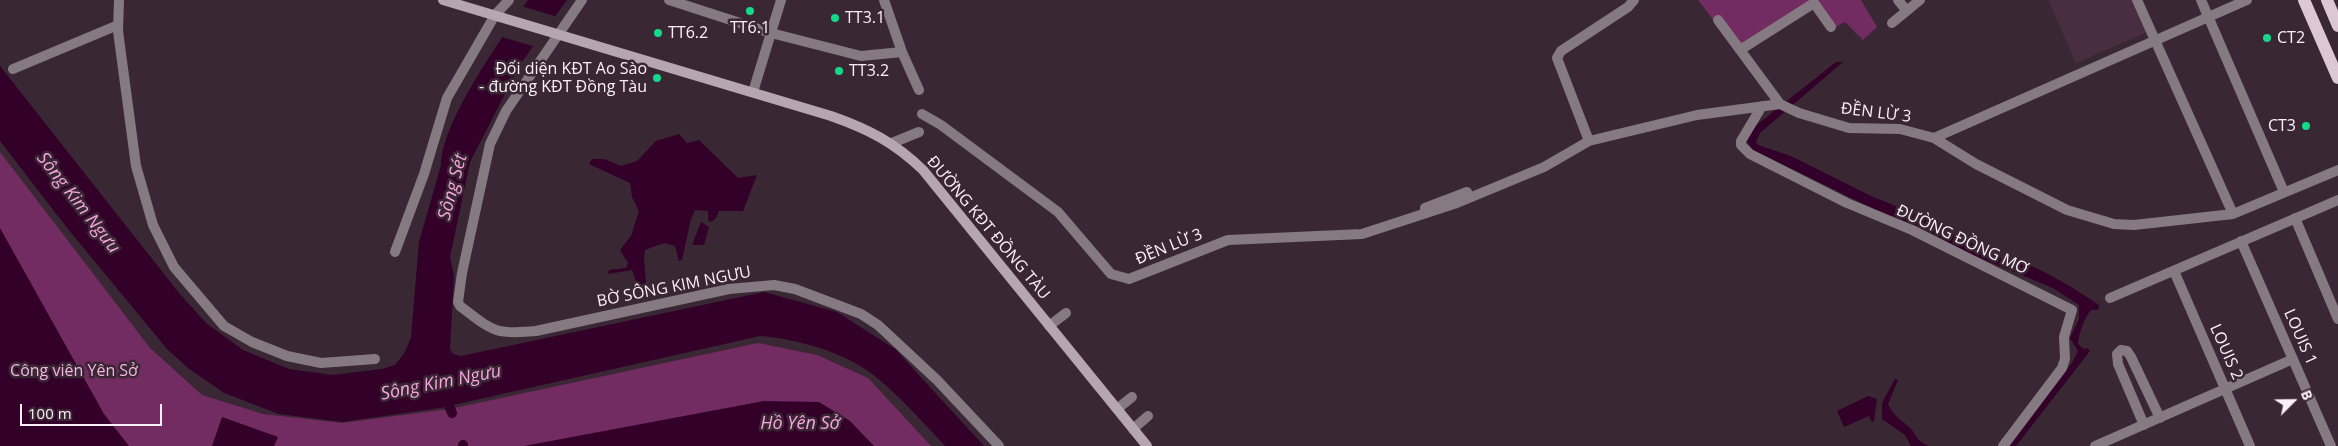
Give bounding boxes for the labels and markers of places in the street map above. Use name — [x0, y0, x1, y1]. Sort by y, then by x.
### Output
marker: TT6.1 — [744, 5, 756, 17]
place label: TT3.1 — [845, 8, 885, 28]
marker: TT3.1 — [829, 12, 841, 24]
place label: TT6.1 — [730, 18, 770, 38]
place label: TT6.2 — [668, 23, 708, 43]
marker: TT6.2 — [652, 27, 664, 39]
place label: CT2 — [2277, 28, 2305, 48]
marker: CT2 — [2261, 32, 2273, 44]
place label: Đối diện KĐT Ao Sào - đường KĐT Đồng Tàu — [479, 59, 647, 97]
place label: TT3.2 — [849, 61, 889, 81]
marker: TT3.2 — [833, 65, 845, 77]
marker: Đối diện KĐT Ao Sào - đường KĐT Đồng Tàu — [651, 72, 663, 84]
place label: CT3 — [2268, 116, 2296, 136]
marker: CT3 — [2300, 120, 2312, 132]

